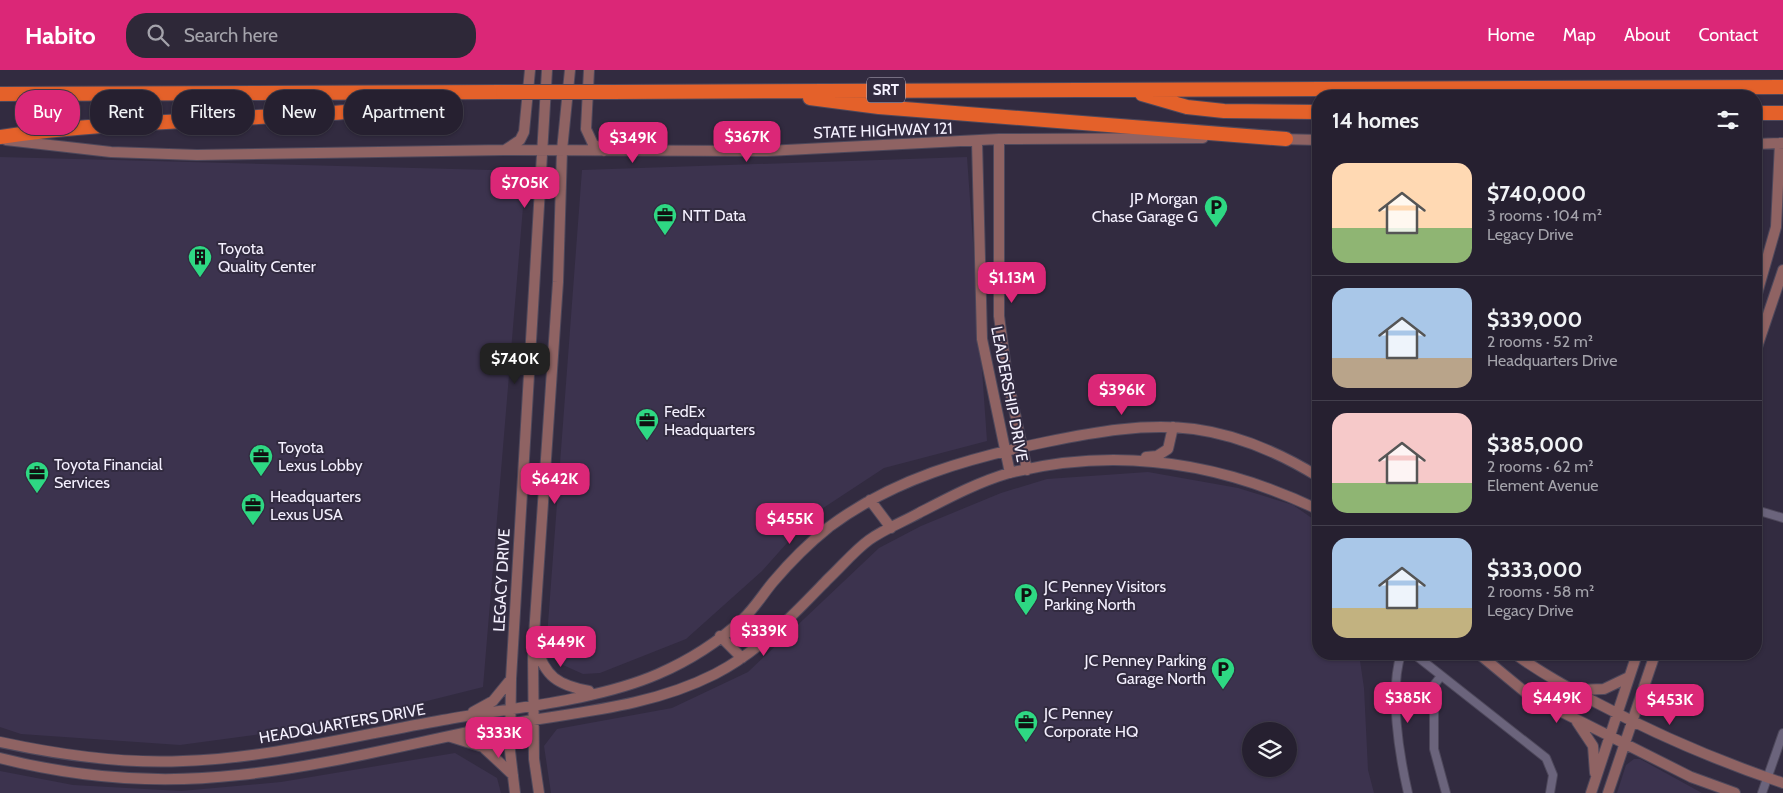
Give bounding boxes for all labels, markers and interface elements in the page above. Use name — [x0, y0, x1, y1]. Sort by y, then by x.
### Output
search box — [126, 13, 476, 58]
text: Habito — [25, 21, 96, 50]
icon: search — [144, 21, 172, 49]
text: Search here — [184, 24, 278, 47]
text: Home — [1487, 24, 1535, 46]
text: Map — [1563, 24, 1596, 46]
text: About — [1624, 24, 1670, 46]
text: Contact — [1698, 24, 1758, 46]
road number: SRT — [867, 78, 905, 102]
chip: Buy — [15, 90, 80, 135]
chip: Rent — [90, 90, 162, 135]
chip: Filters — [172, 90, 254, 135]
chip: New — [264, 90, 334, 135]
chip: Apartment — [344, 90, 463, 135]
icon: filters — [1714, 106, 1742, 134]
text: 14 homes — [1332, 108, 1419, 133]
street label: STATE HIGHWAY 121 — [813, 119, 953, 142]
pin: $367K — [712, 121, 782, 163]
pin: $349K — [598, 122, 668, 164]
text: $367K — [724, 127, 770, 146]
text: $349K — [610, 128, 656, 147]
pin: $705K — [490, 166, 560, 209]
text: $705K — [501, 173, 549, 192]
text: $740,000 — [1487, 181, 1586, 206]
icon: home — [1372, 183, 1432, 243]
place label: JP Morgan Chase Garage G — [1092, 189, 1198, 226]
parking icon: JP Morgan Chase Garage G — [1203, 194, 1229, 228]
office icon: NTT Data — [652, 202, 678, 236]
place label: NTT Data — [682, 206, 746, 225]
text: 3 rooms · 104 m² — [1487, 206, 1602, 225]
text: Legacy Drive — [1487, 225, 1574, 244]
place label: Toyota Quality Center — [218, 239, 317, 276]
building icon: Toyota Quality Center — [187, 244, 213, 278]
pin: $1.13M — [971, 262, 1053, 304]
text: $1.13M — [989, 268, 1035, 287]
text: $339,000 — [1487, 307, 1582, 332]
icon: home — [1372, 308, 1432, 368]
street label: LEADERSHIP DRIVE — [987, 324, 1032, 464]
text: 2 rooms · 52 m² — [1487, 332, 1593, 351]
pin: $740K — [480, 342, 550, 385]
text: $740K — [491, 349, 539, 368]
text: Headquarters Drive — [1487, 351, 1618, 370]
pin: $396K — [1087, 374, 1157, 416]
text: $396K — [1099, 380, 1145, 399]
place label: FedEx Headquarters — [664, 402, 755, 439]
office icon: FedEx Headquarters — [634, 407, 660, 441]
text: $385,000 — [1487, 432, 1584, 457]
icon: home — [1372, 433, 1432, 493]
place label: Toyota Lexus Lobby — [278, 438, 362, 475]
office icon: Toyota Lexus Lobby — [248, 443, 274, 477]
place label: Toyota Financial Services — [54, 455, 163, 492]
text: 2 rooms · 62 m² — [1487, 457, 1594, 476]
office icon: Toyota Financial Services — [24, 460, 50, 494]
pin: $642K — [520, 462, 590, 505]
text: $642K — [532, 469, 578, 488]
text: Element Avenue — [1487, 476, 1599, 495]
place label: Headquarters Lexus USA — [270, 487, 361, 524]
office icon: Headquarters Lexus USA — [240, 492, 266, 526]
pin: $455K — [755, 502, 825, 545]
text: $455K — [767, 509, 813, 528]
street label: LEGACY DRIVE — [489, 528, 514, 632]
text: $333,000 — [1487, 557, 1582, 582]
icon: home — [1372, 558, 1432, 618]
place label: JC Penney Visitors Parking North — [1043, 577, 1166, 614]
parking icon: JC Penney Visitors Parking North — [1013, 582, 1039, 616]
text: 2 rooms · 58 m² — [1487, 582, 1594, 601]
text: Legacy Drive — [1487, 601, 1574, 620]
pin: $339K — [729, 614, 799, 657]
text: $339K — [741, 621, 787, 640]
pin: $449K — [526, 626, 596, 668]
text: $449K — [537, 632, 585, 651]
place label: JC Penney Parking Garage North — [1084, 651, 1207, 688]
parking icon: JC Penney Parking Garage North — [1210, 656, 1236, 690]
pin: $385K — [1373, 682, 1443, 724]
pin: $449K — [1522, 682, 1592, 724]
pin: $453K — [1635, 684, 1705, 726]
text: $385K — [1385, 688, 1431, 707]
text: $449K — [1533, 688, 1581, 707]
text: $453K — [1647, 690, 1693, 709]
street label: HEADQUARTERS DRIVE — [257, 699, 427, 747]
place label: JC Penney Corporate HQ — [1043, 704, 1138, 741]
office icon: JC Penney Corporate HQ — [1013, 709, 1039, 743]
pin: $333K — [464, 716, 534, 759]
map controls — [1242, 722, 1297, 777]
button: layers — [1242, 722, 1297, 777]
text: $333K — [476, 723, 522, 742]

